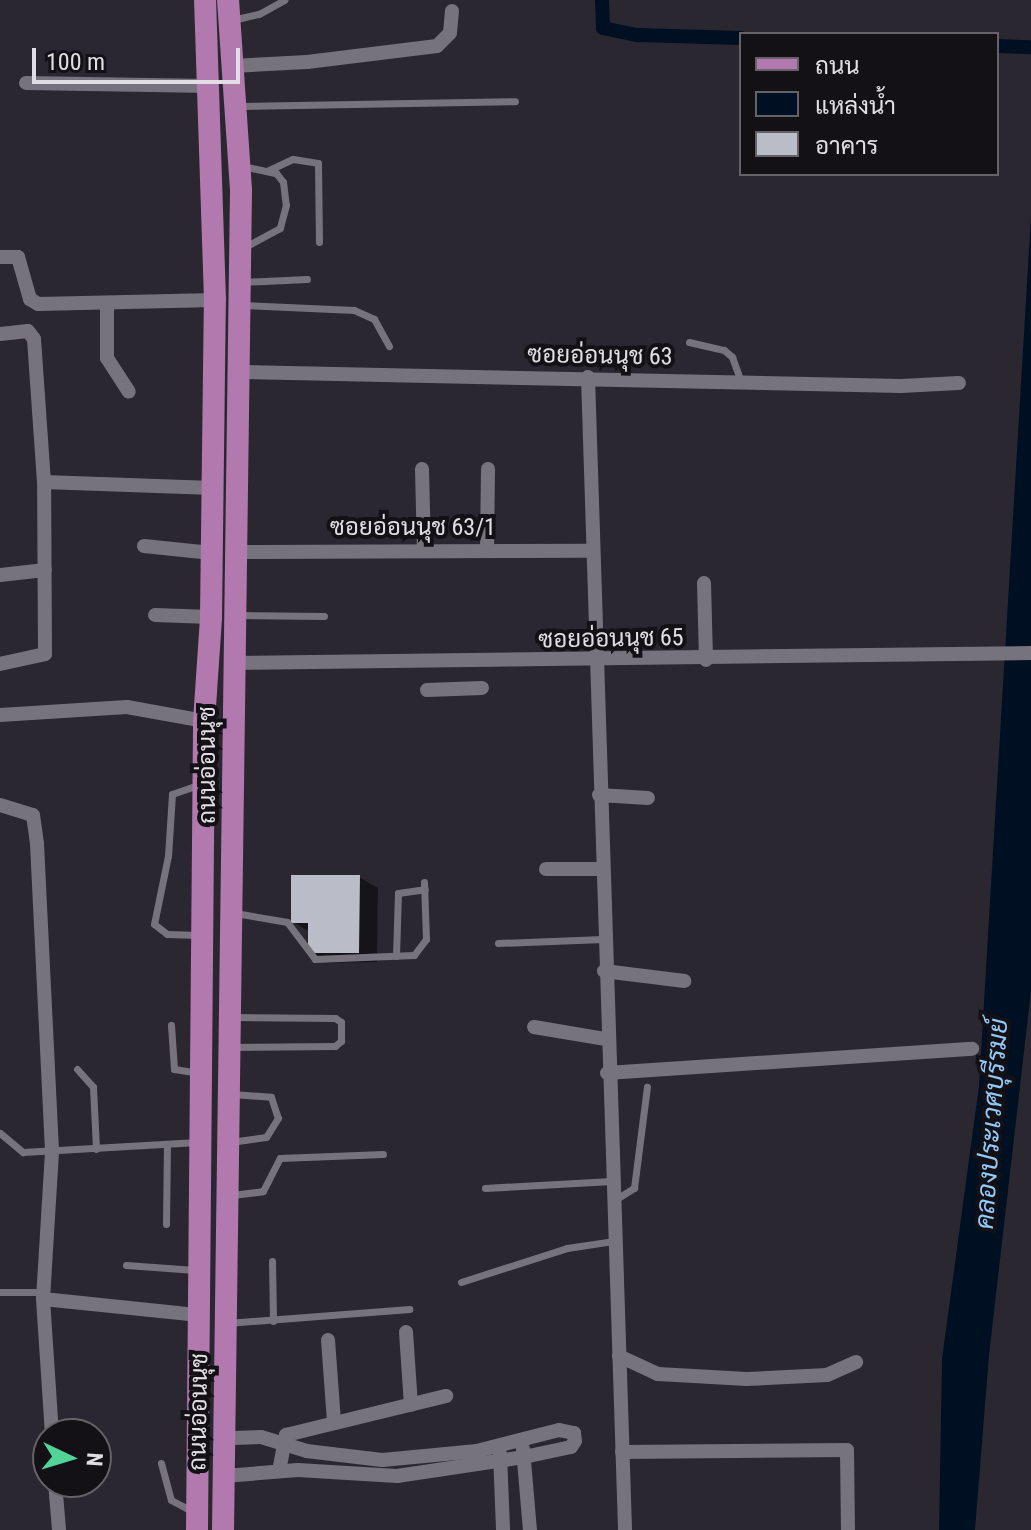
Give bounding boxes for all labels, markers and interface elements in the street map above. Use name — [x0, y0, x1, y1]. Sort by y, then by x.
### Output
scale bar — [36, 32, 244, 82]
legend — [739, 32, 999, 176]
text: 100 m — [46, 48, 105, 76]
text: ถนน — [815, 52, 860, 80]
text: แหล่งน้ำ — [815, 92, 896, 120]
text: อาคาร — [815, 132, 878, 160]
street label: ซอยอ่อนนุช 63 — [527, 340, 673, 372]
street label: ซอยอ่อนนุช 63/1 — [330, 514, 496, 542]
street label: ซอยอ่อนนุช 65 — [538, 623, 684, 655]
street label: ถนนอ่อนนุช — [194, 706, 222, 824]
water label: คลองประเวศบุรีรมย์ — [969, 1018, 1015, 1230]
street label: ถนนอ่อนนุช — [184, 1353, 214, 1471]
north arrow — [32, 1418, 112, 1498]
text: N — [82, 1452, 107, 1467]

